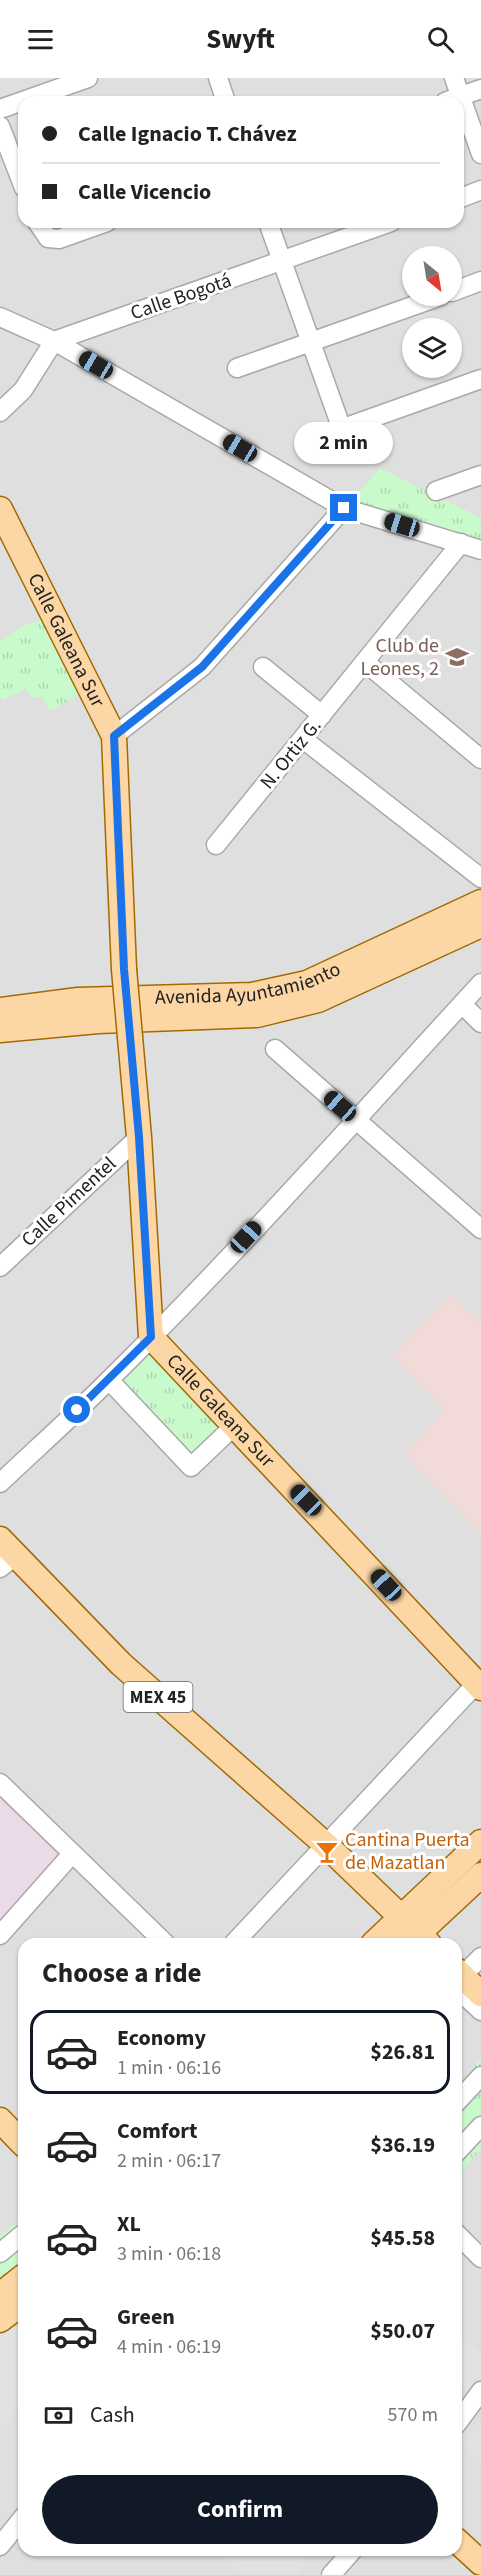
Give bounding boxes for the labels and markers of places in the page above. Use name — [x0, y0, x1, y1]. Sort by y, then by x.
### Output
place label: Club de Leones, 2 — [361, 632, 439, 683]
school or university icon: Club de Leones, 2 — [444, 644, 470, 670]
place label: Cantina Puerta de Mazatlan — [345, 1826, 470, 1877]
bar icon: Cantina Puerta de Mazatlan — [314, 1839, 340, 1865]

